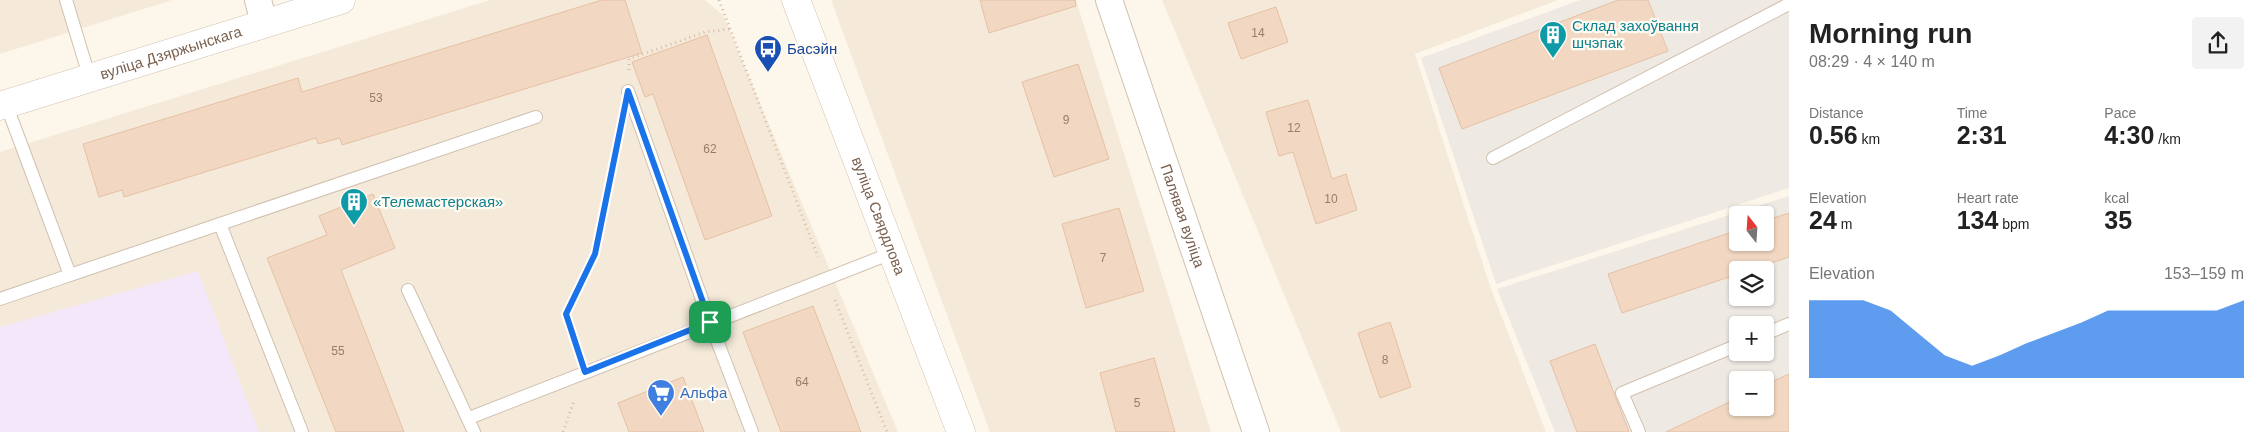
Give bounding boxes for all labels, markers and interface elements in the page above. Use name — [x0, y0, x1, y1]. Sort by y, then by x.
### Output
place label: Склад захоўвання шчэпак — [1572, 17, 1699, 51]
button: share — [2192, 17, 2244, 69]
text: Morning run — [1809, 18, 1972, 49]
building icon: Склад захоўвання шчэпак — [1538, 20, 1568, 59]
street label: вуліца Дзяржынскага — [98, 22, 244, 82]
house number: 14 — [1251, 26, 1265, 40]
bus stop icon: Басэйн — [753, 34, 783, 73]
place label: Басэйн — [787, 40, 837, 57]
text: 08:29 · 4 × 140 m — [1809, 53, 1935, 70]
house number: 53 — [369, 91, 383, 105]
text: Distance — [1809, 105, 1863, 121]
text: Time — [1957, 105, 1987, 121]
text: Pace — [2104, 105, 2136, 121]
house number: 9 — [1063, 113, 1070, 127]
house number: 12 — [1287, 121, 1301, 135]
text: 0.56 — [1809, 121, 1858, 149]
text: 2:31 — [1957, 121, 2007, 149]
text: 4:30 — [2104, 121, 2154, 149]
text: km — [1858, 131, 1880, 147]
text: /km — [2154, 131, 2181, 147]
house number: 62 — [703, 142, 717, 156]
street label: вуліца Свярдлова — [849, 154, 909, 278]
street label: Палявая вуліца — [1157, 162, 1209, 270]
building icon: «Телемастерская» — [339, 187, 369, 226]
text: Elevation — [1809, 190, 1867, 206]
text: Heart rate — [1957, 190, 2019, 206]
text: kcal — [2104, 190, 2129, 206]
house number: 10 — [1324, 192, 1338, 206]
place label: «Телемастерская» — [373, 193, 503, 210]
north arrow — [1729, 206, 1774, 251]
map controls — [1729, 206, 1774, 416]
text: 24 — [1809, 206, 1837, 234]
text: 134 — [1957, 206, 1998, 234]
text: 35 — [2104, 206, 2132, 234]
text: m — [1837, 216, 1852, 232]
text: bpm — [1998, 216, 2030, 232]
house number: 7 — [1100, 251, 1107, 265]
button: layers — [1729, 261, 1774, 306]
text: Elevation — [1809, 265, 1875, 282]
text: 153–159 m — [2164, 265, 2244, 282]
pin — [689, 301, 731, 343]
icon: arrive — [696, 308, 724, 336]
button: + — [1729, 316, 1774, 361]
house number: 55 — [331, 344, 345, 358]
house number: 8 — [1382, 353, 1389, 367]
button: − — [1729, 371, 1774, 416]
house number: 64 — [795, 375, 809, 389]
supermarket icon: Альфа — [646, 378, 676, 417]
place label: Альфа — [680, 384, 728, 401]
house number: 5 — [1134, 396, 1141, 410]

